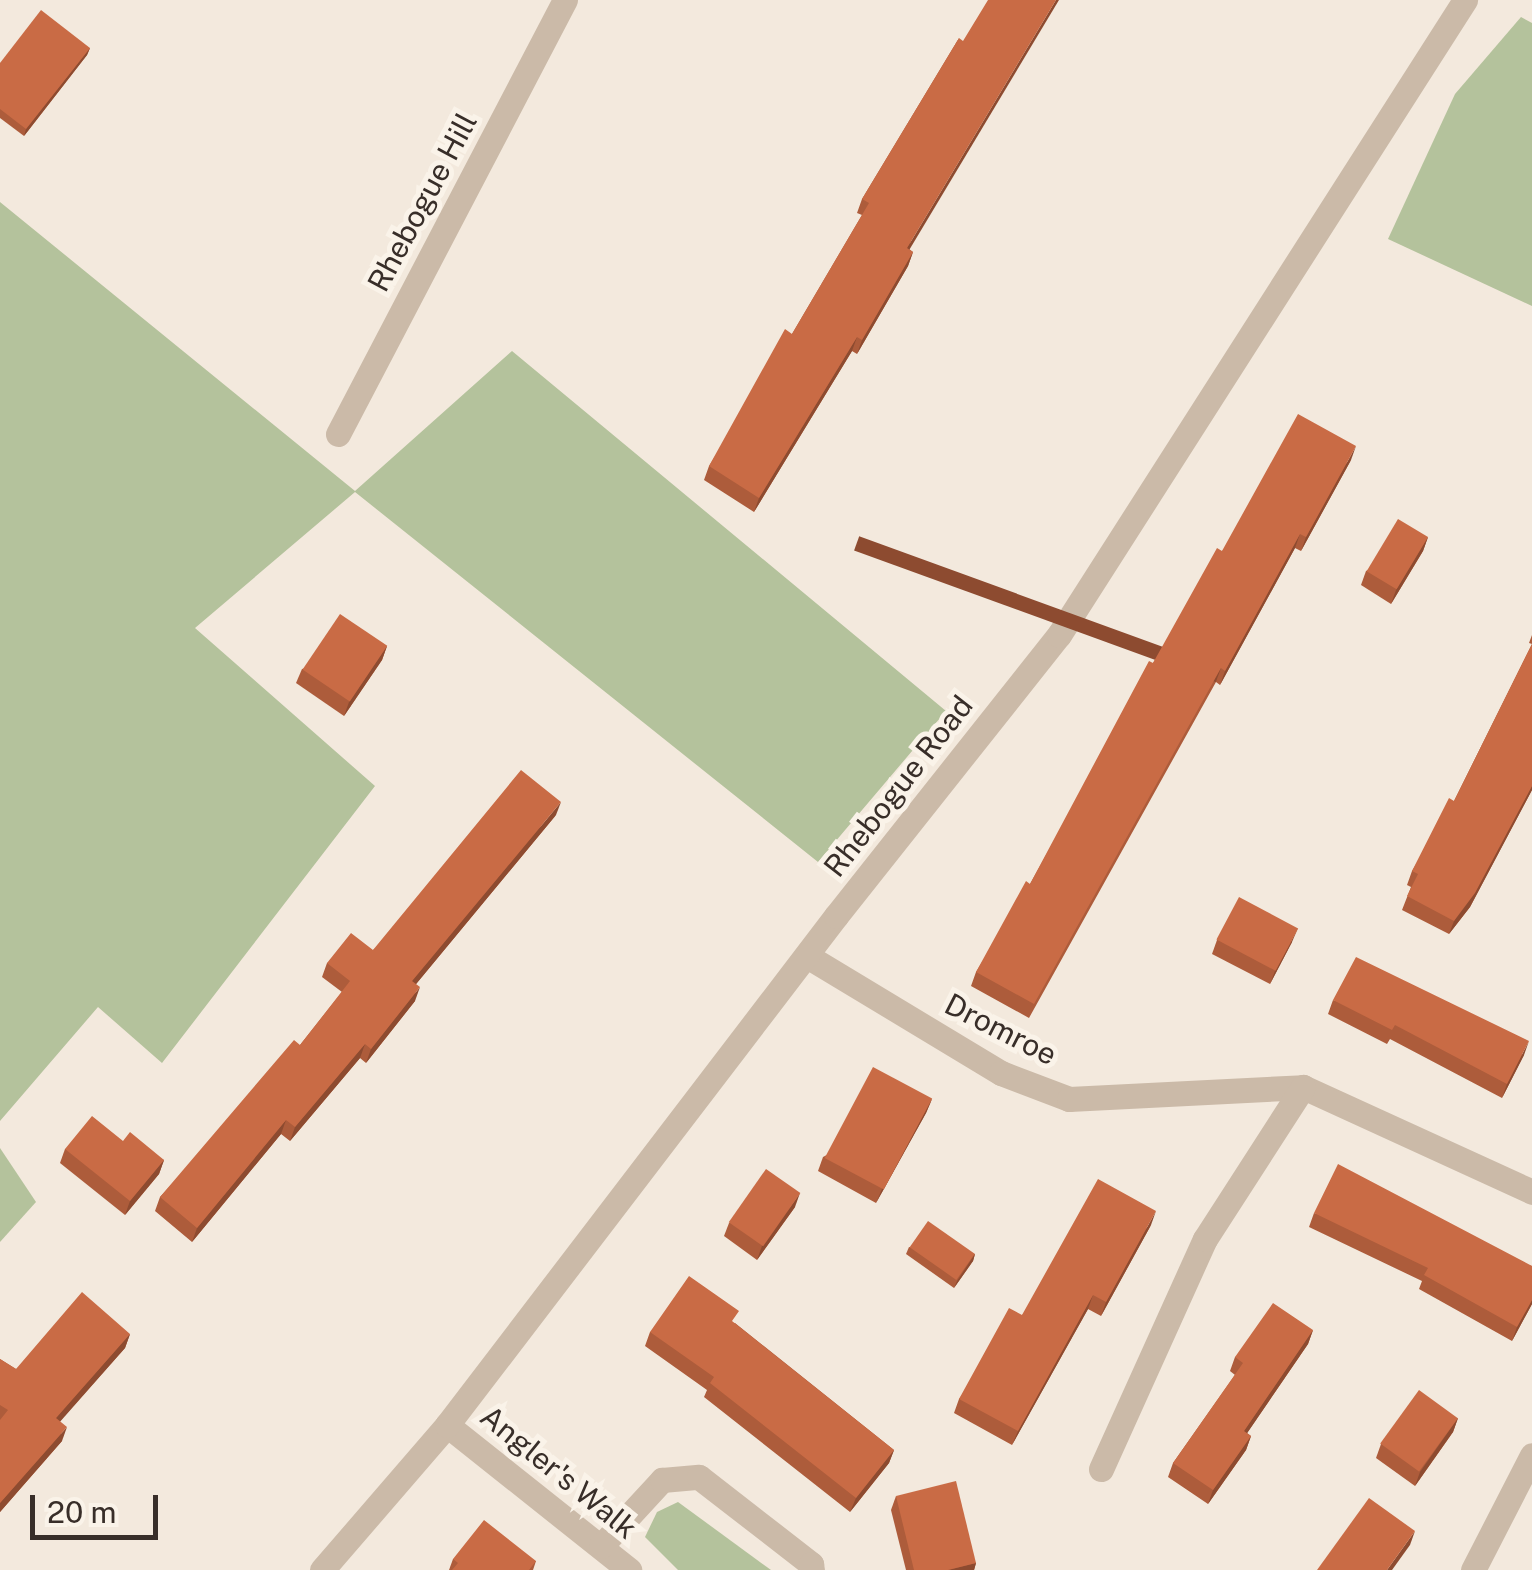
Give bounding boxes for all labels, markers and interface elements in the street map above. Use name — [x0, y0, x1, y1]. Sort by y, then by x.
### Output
street label: Rhebogue Hill — [360, 106, 484, 298]
street label: Rhebogue Road — [816, 688, 980, 884]
street label: Dromroe — [939, 986, 1063, 1072]
street label: Angler's Walk — [473, 1398, 645, 1546]
scale bar — [35, 1475, 162, 1537]
text: 20 m — [47, 1494, 116, 1530]

